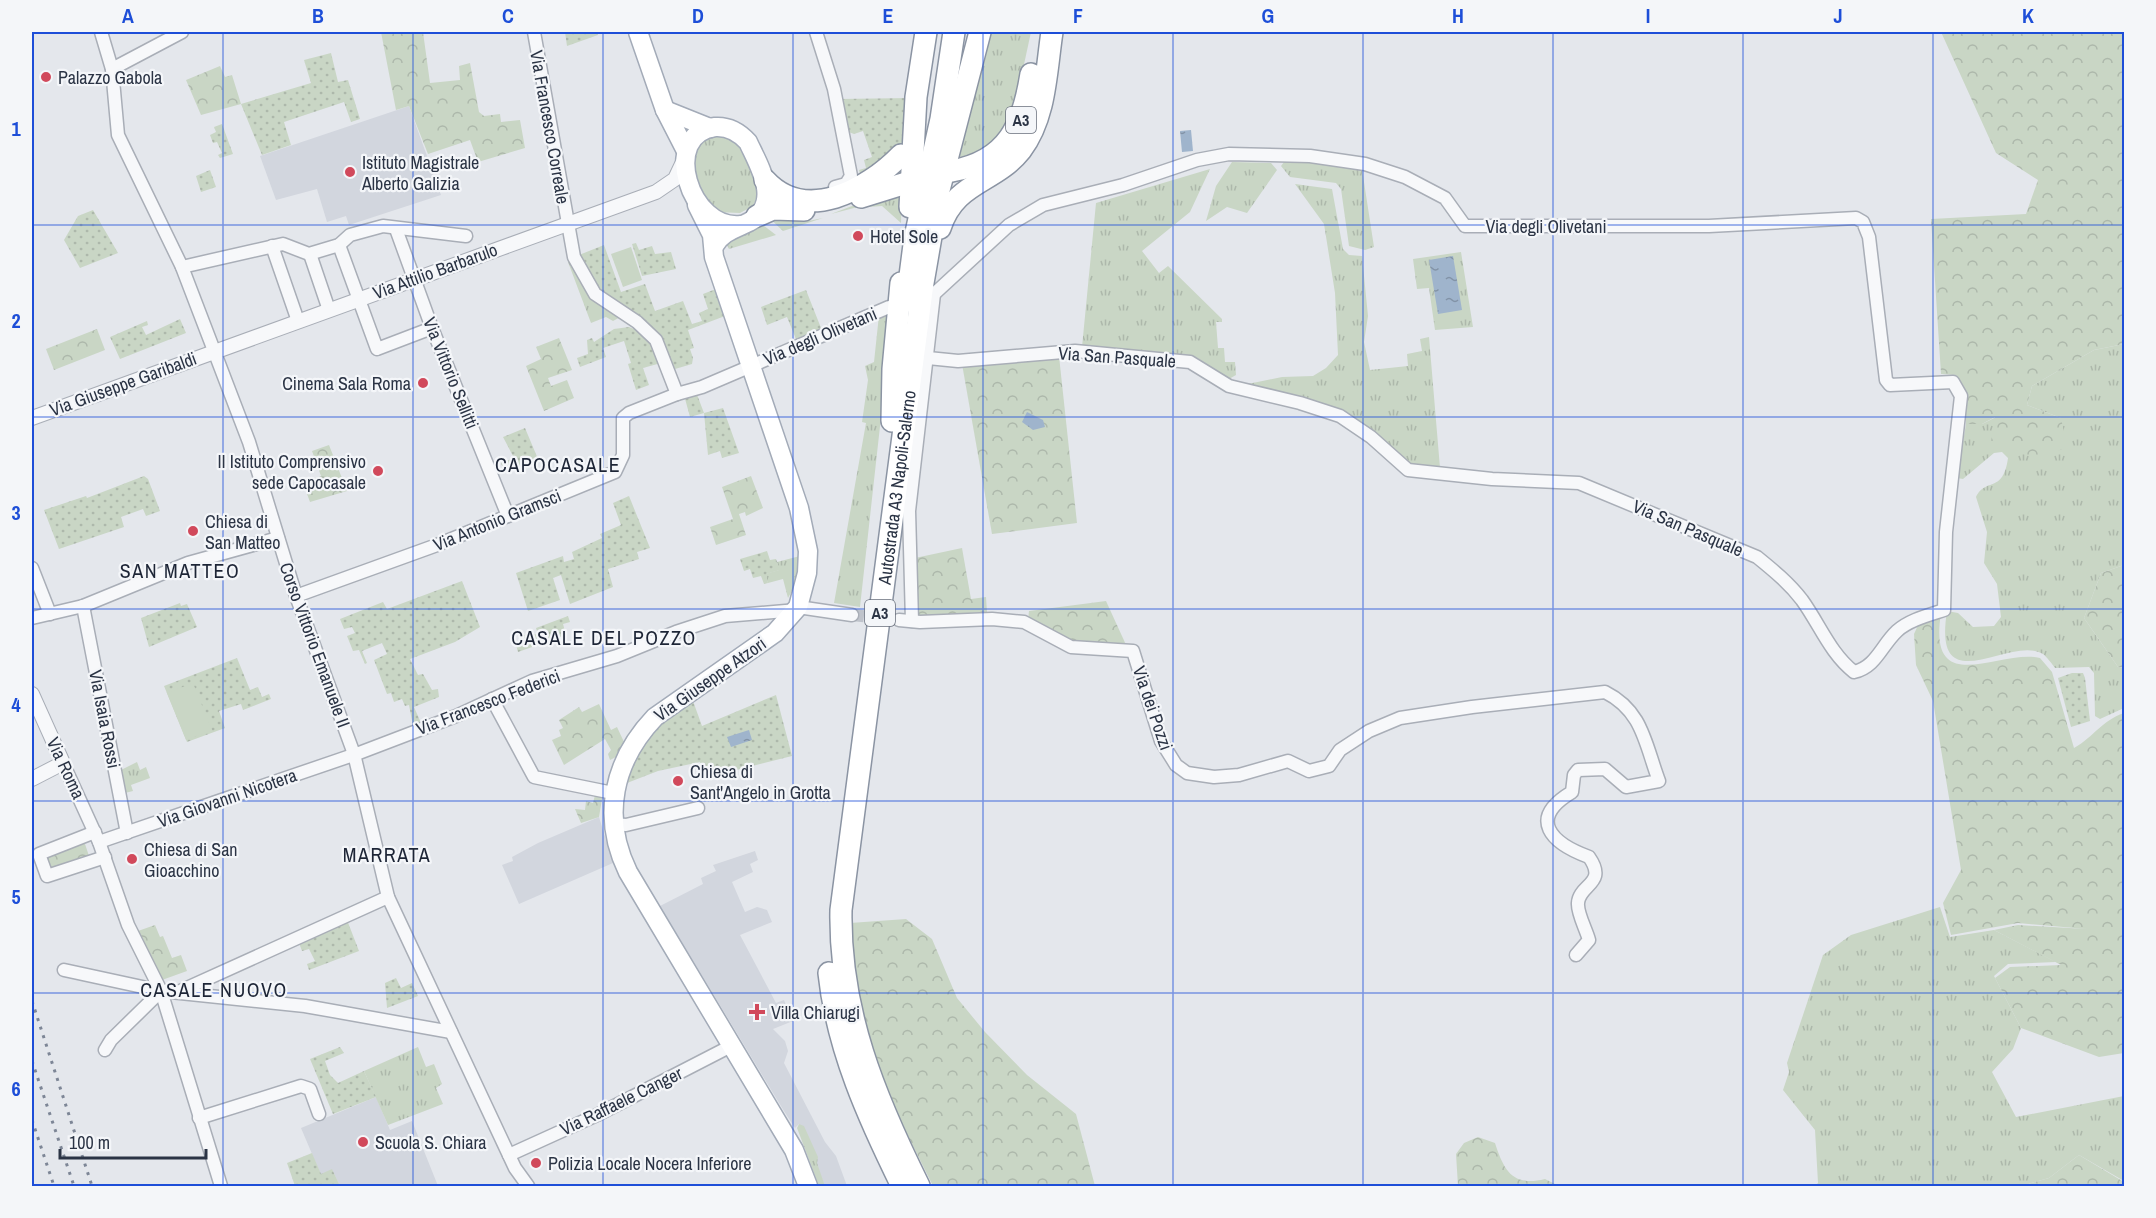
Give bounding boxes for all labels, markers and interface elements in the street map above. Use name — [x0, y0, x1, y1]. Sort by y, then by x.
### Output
text: A — [122, 2, 134, 29]
text: B — [312, 2, 324, 29]
text: C — [502, 2, 514, 29]
text: D — [692, 2, 704, 29]
text: E — [883, 2, 894, 29]
text: F — [1073, 2, 1083, 29]
text: G — [1262, 2, 1274, 29]
text: H — [1452, 2, 1464, 29]
text: I — [1646, 2, 1650, 29]
text: J — [1833, 2, 1843, 29]
text: K — [2022, 2, 2034, 29]
street label: Via Francesco Correale — [524, 48, 576, 206]
place label: Palazzo Gabola — [58, 65, 162, 90]
marker: Palazzo Gabola — [39, 70, 53, 84]
road number: A3 — [1006, 107, 1036, 133]
text: 1 — [11, 115, 21, 142]
place label: Istituto Magistrale Alberto Galizia — [361, 150, 479, 196]
marker: Istituto Magistrale Alberto Galizia — [343, 165, 357, 179]
street label: Via degli Olivetani — [1485, 214, 1607, 239]
place label: Hotel Sole — [870, 224, 938, 249]
marker: Hotel Sole — [851, 229, 865, 243]
street label: Via Attilio Barbarulo — [369, 237, 501, 305]
street label: Via degli Olivetani — [759, 301, 881, 371]
text: 2 — [11, 307, 21, 334]
street label: Via Vittorio Sellitti — [417, 313, 485, 433]
street label: Via San Pasquale — [1057, 340, 1177, 374]
street label: Via Giuseppe Garibaldi — [46, 346, 200, 422]
place label: Cinema Sala Roma — [282, 371, 411, 396]
marker: Cinema Sala Roma — [416, 376, 430, 390]
street label: Autostrada A3 Napoli-Salerno — [871, 389, 921, 587]
place label: II Istituto Comprensivo sede Capocasale — [218, 449, 366, 495]
district label: CAPOCASALE — [495, 451, 621, 478]
marker: II Istituto Comprensivo sede Capocasale — [371, 464, 385, 478]
street label: Via Antonio Gramsci — [429, 483, 565, 557]
street label: Via San Pasquale — [1629, 493, 1747, 563]
text: 3 — [11, 499, 21, 526]
place label: Chiesa di San Matteo — [205, 509, 281, 555]
marker: Chiesa di San Matteo — [186, 524, 200, 538]
district label: SAN MATTEO — [120, 557, 240, 584]
street label: Corso Vittorio Emanuele II — [274, 559, 356, 731]
road number: A3 — [865, 600, 895, 626]
district label: CASALE DEL POZZO — [511, 624, 697, 651]
street label: Via Giuseppe Atzori — [649, 631, 771, 727]
street label: Via Francesco Federici — [412, 663, 564, 741]
street label: Via dei Pozzi — [1127, 663, 1179, 753]
street label: Via Isaia Rossi — [83, 668, 127, 770]
text: 4 — [11, 691, 21, 718]
street label: Via Roma — [41, 733, 91, 803]
place label: Chiesa di Sant'Angelo in Grotta — [690, 759, 831, 805]
street label: Via Giovanni Nicotera — [154, 762, 300, 834]
marker: Chiesa di Sant'Angelo in Grotta — [671, 774, 685, 788]
place label: Chiesa di San Gioacchino — [144, 837, 238, 883]
district label: MARRATA — [343, 841, 431, 868]
marker: Chiesa di San Gioacchino — [125, 852, 139, 866]
text: 5 — [11, 883, 21, 910]
district label: CASALE NUOVO — [140, 976, 288, 1003]
place label: Villa Chiarugi — [771, 1000, 860, 1025]
marker: Villa Chiarugi — [748, 1003, 766, 1021]
street label: Via Raffaele Canger — [556, 1061, 686, 1141]
text: 6 — [11, 1075, 21, 1102]
scale bar — [60, 1122, 206, 1160]
text: 100 m — [69, 1130, 110, 1155]
place label: Scuola S. Chiara — [375, 1130, 487, 1155]
marker: Scuola S. Chiara — [356, 1135, 370, 1149]
place label: Polizia Locale Nocera Inferiore — [548, 1151, 751, 1176]
marker: Polizia Locale Nocera Inferiore — [529, 1156, 543, 1170]

